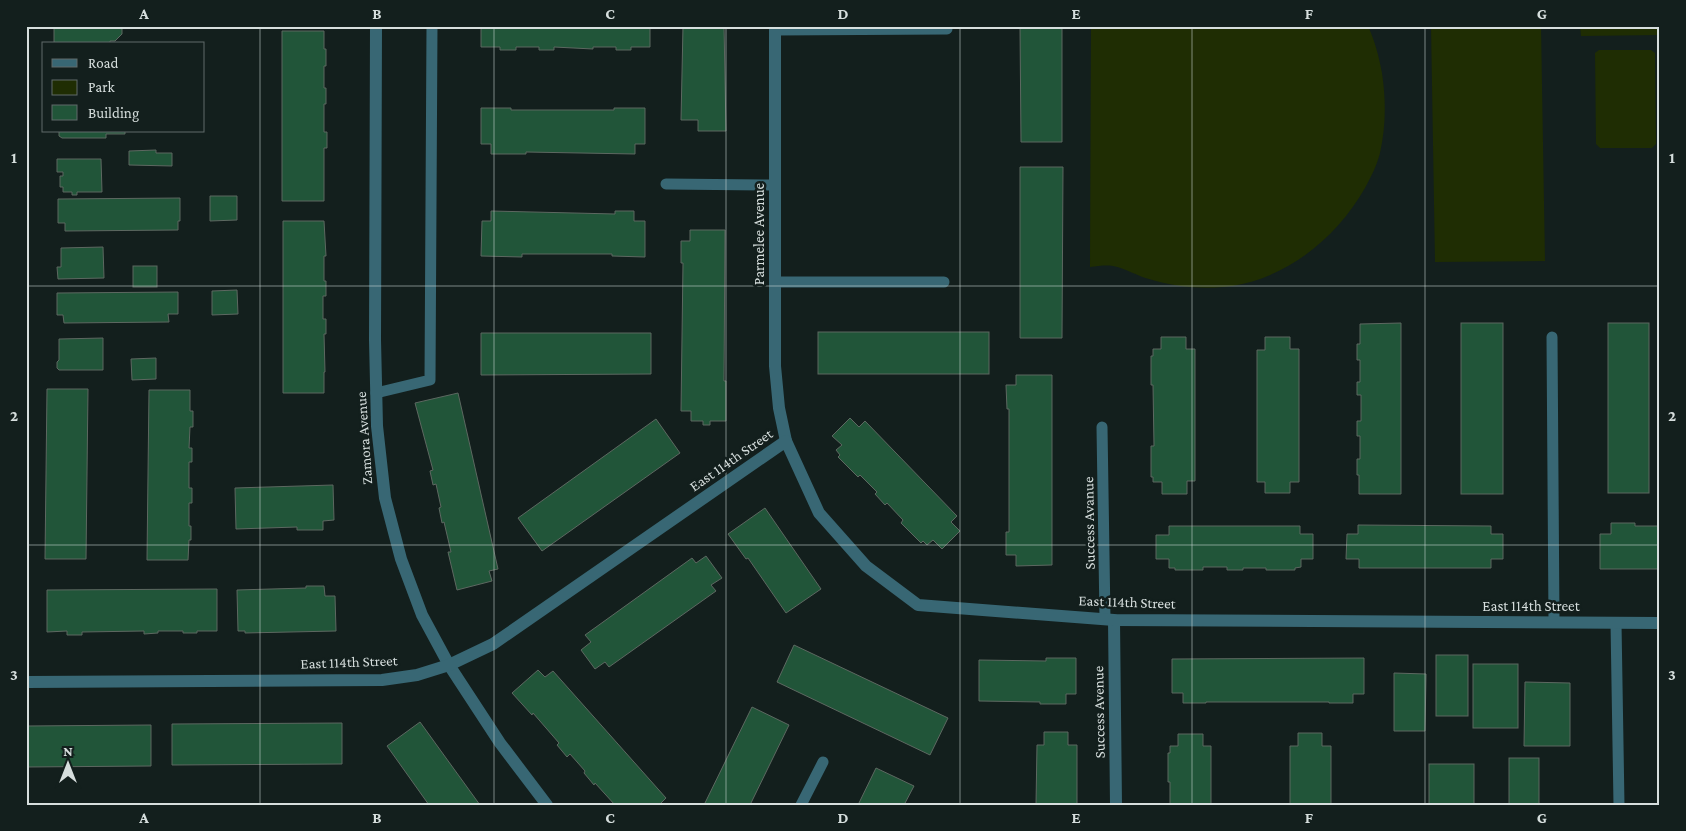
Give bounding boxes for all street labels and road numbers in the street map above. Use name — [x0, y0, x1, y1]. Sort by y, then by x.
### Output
street label: Parmelee Avenue — [751, 182, 767, 285]
street label: Zamora Avenue — [353, 391, 375, 485]
street label: East 114th Street — [687, 425, 776, 494]
street label: Success Avanue — [1080, 476, 1098, 570]
street label: East 114th Street — [1078, 592, 1177, 612]
street label: East 114th Street — [1482, 598, 1581, 614]
street label: East 114th Street — [300, 652, 399, 672]
street label: Success Avenue — [1090, 665, 1108, 758]

